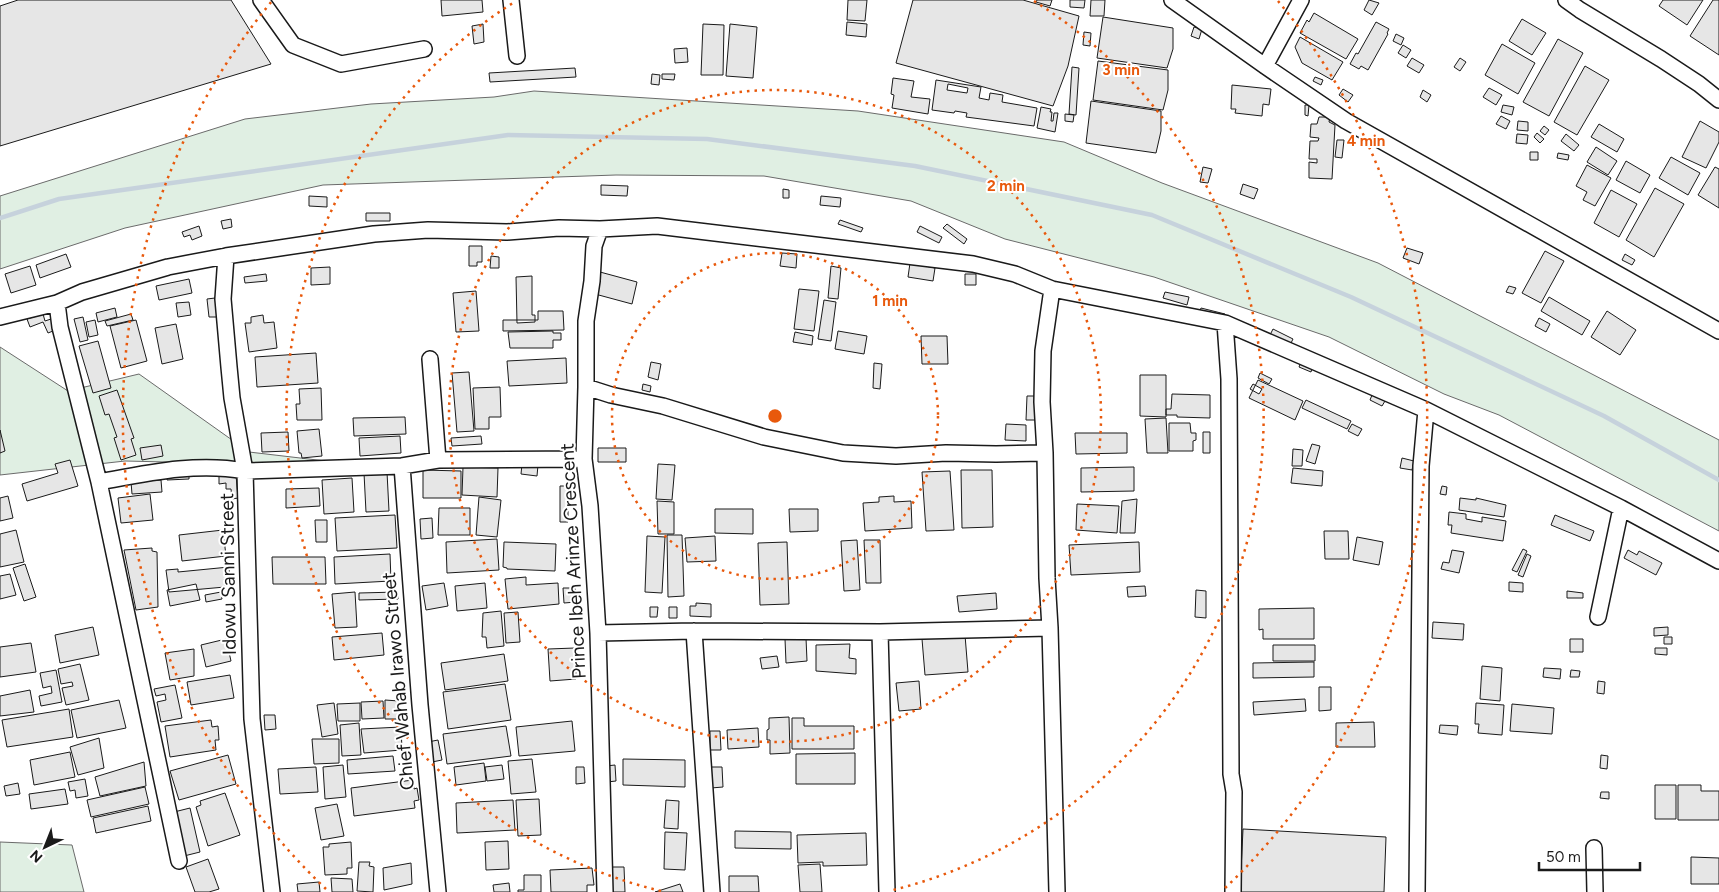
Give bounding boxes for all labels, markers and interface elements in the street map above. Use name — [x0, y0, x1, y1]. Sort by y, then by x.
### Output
text: 3 min — [1102, 61, 1140, 79]
text: 4 min — [1347, 132, 1385, 150]
text: 2 min — [987, 177, 1025, 195]
text: 1 min — [872, 292, 908, 310]
centre of rings — [766, 407, 784, 425]
street label: Prince Ibeh Arinze Crescent — [555, 442, 591, 680]
street label: Idowu Sanni Street — [215, 493, 241, 655]
street label: Chief Wahab Irawo Street — [377, 571, 419, 791]
north arrow — [20, 822, 70, 872]
scale bar — [1539, 840, 1640, 872]
text: N — [27, 846, 46, 866]
text: 50 m — [1546, 848, 1581, 866]

